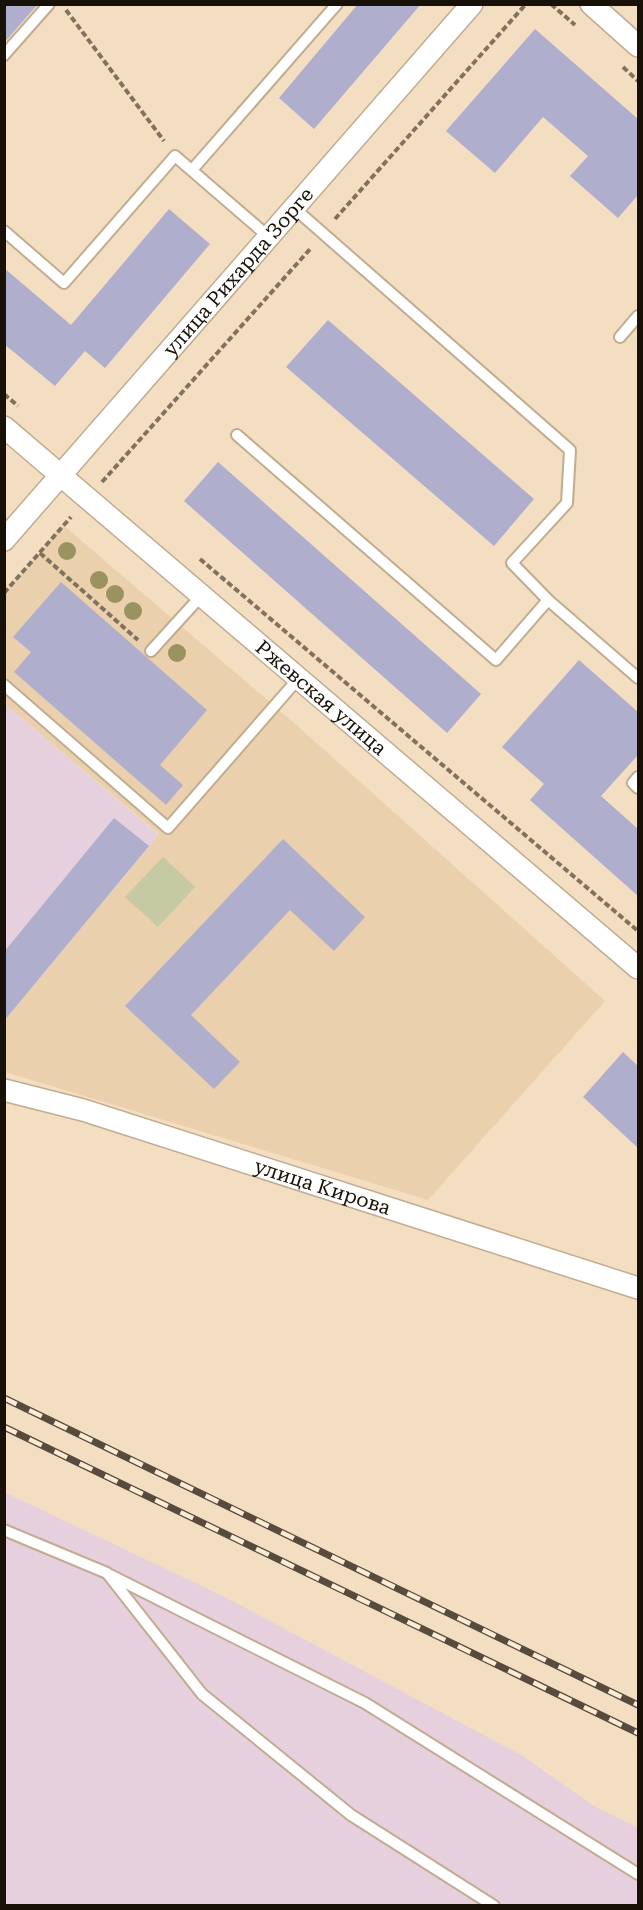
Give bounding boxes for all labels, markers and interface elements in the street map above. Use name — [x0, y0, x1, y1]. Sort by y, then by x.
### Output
street label: улица Рихарда Зорге — [158, 183, 318, 361]
street label: Ржевская улица — [251, 635, 392, 760]
street label: улица Кирова — [251, 1154, 394, 1220]

